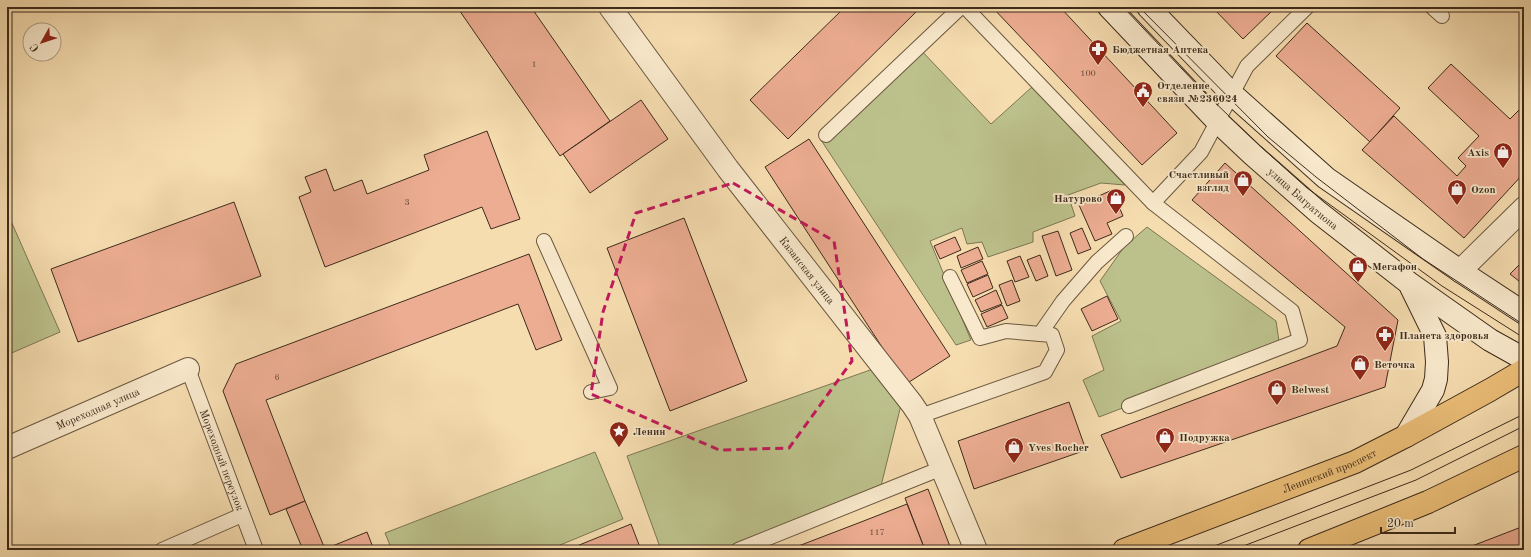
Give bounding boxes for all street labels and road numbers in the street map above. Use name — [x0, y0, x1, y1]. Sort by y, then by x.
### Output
street label: улица Багратиона — [1265, 167, 1340, 233]
street label: Казанская улица — [776, 235, 836, 307]
street label: Мореходная улица — [55, 387, 142, 433]
street label: Мореходный переулок — [197, 408, 245, 513]
street label: Ленинский проспект — [1281, 448, 1379, 496]

